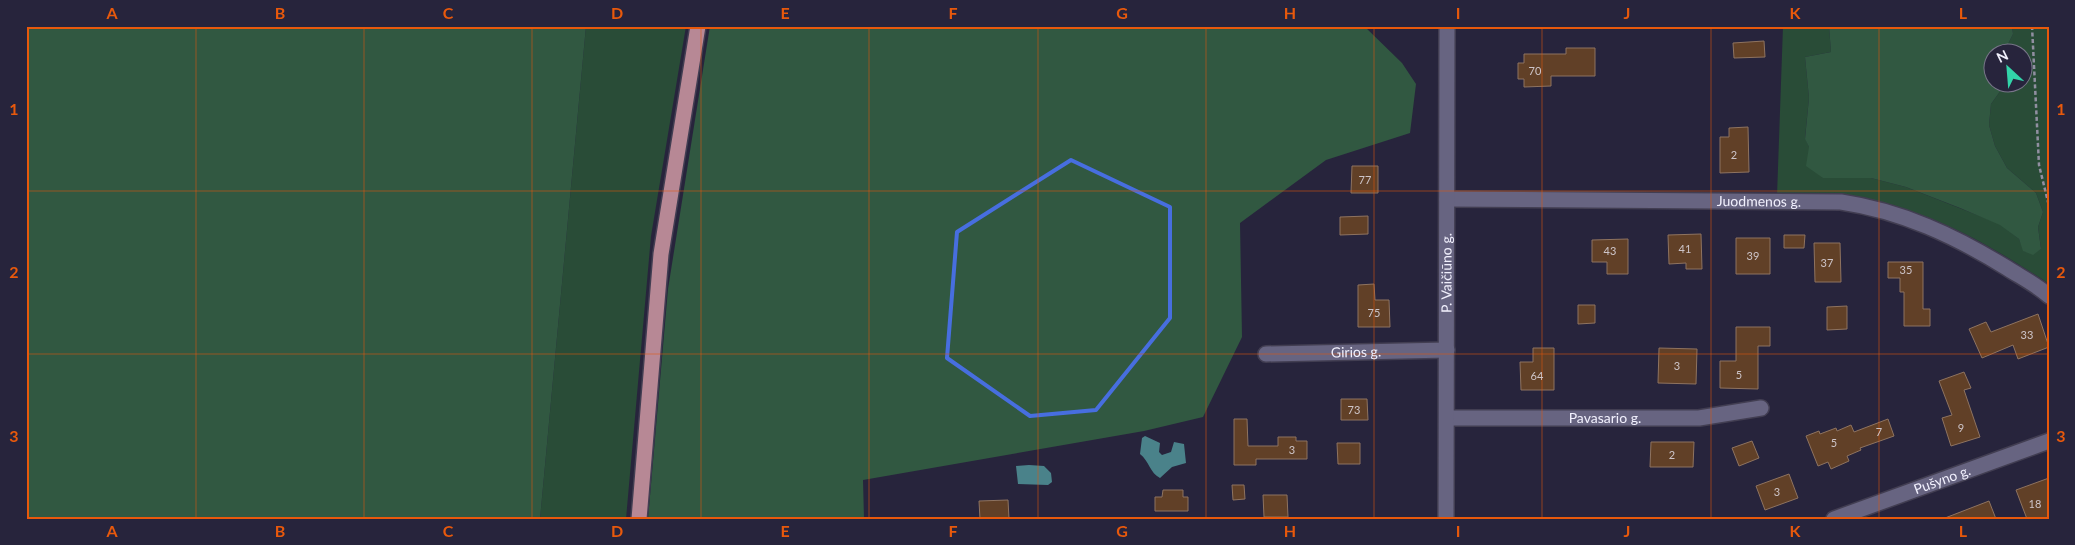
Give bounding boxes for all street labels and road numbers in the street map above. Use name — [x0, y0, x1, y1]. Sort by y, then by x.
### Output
street label: Juodmenos g. — [1717, 192, 1801, 210]
street label: P. Vaičiūno g. — [1437, 233, 1455, 313]
street label: Girios g. — [1331, 342, 1381, 361]
street label: Pavasario g. — [1569, 409, 1641, 426]
street label: Pušyno g. — [1911, 461, 1973, 497]

